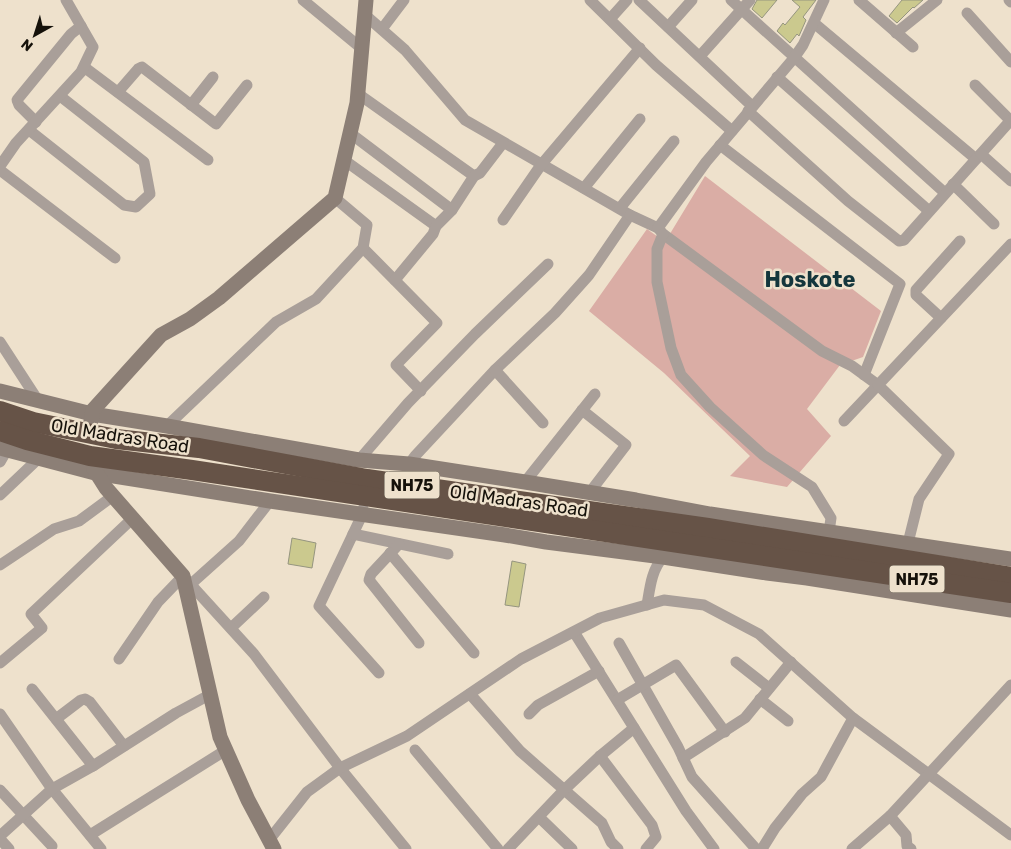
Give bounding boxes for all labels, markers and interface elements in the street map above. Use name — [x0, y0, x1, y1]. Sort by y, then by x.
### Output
north arrow — [10, 10, 60, 60]
text: N — [18, 35, 36, 54]
district label: Hoskote — [764, 266, 856, 293]
street label: Old Madras Road — [49, 414, 191, 458]
road number: NH75 — [384, 472, 440, 498]
street label: Old Madras Road — [448, 480, 590, 522]
road number: NH75 — [890, 566, 944, 592]

